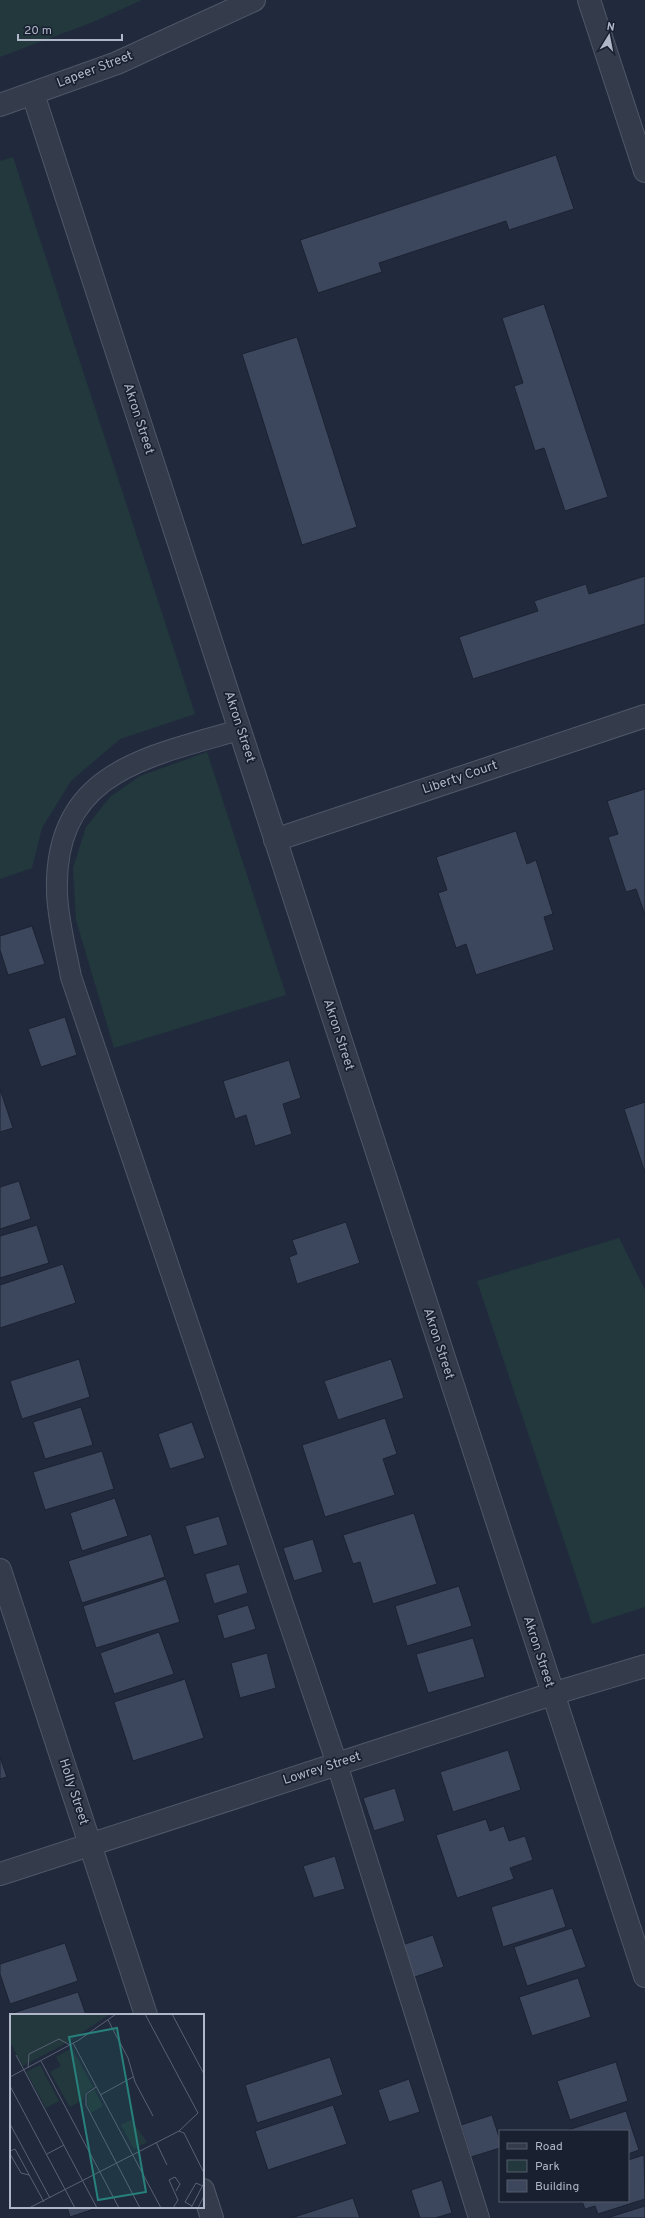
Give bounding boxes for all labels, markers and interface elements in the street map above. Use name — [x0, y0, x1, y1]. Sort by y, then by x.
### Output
scale bar — [18, 16, 122, 42]
north arrow — [589, 16, 629, 56]
text: N — [605, 20, 616, 35]
text: 20 m — [24, 23, 52, 39]
street label: Lapeer Street — [55, 48, 135, 92]
street label: Akron Street — [119, 381, 157, 457]
street label: Akron Street — [220, 689, 258, 765]
street label: Liberty Court — [420, 758, 500, 798]
street label: Akron Street — [319, 997, 357, 1073]
street label: Akron Street — [419, 1306, 457, 1382]
street label: Akron Street — [519, 1614, 557, 1690]
street label: Lowrey Street — [281, 1749, 363, 1789]
street label: Holly Street — [55, 1757, 91, 1827]
inset map — [10, 2014, 204, 2208]
legend — [499, 2130, 629, 2202]
text: Road — [535, 2139, 563, 2155]
text: Park — [535, 2159, 560, 2175]
text: Building — [535, 2179, 579, 2195]

